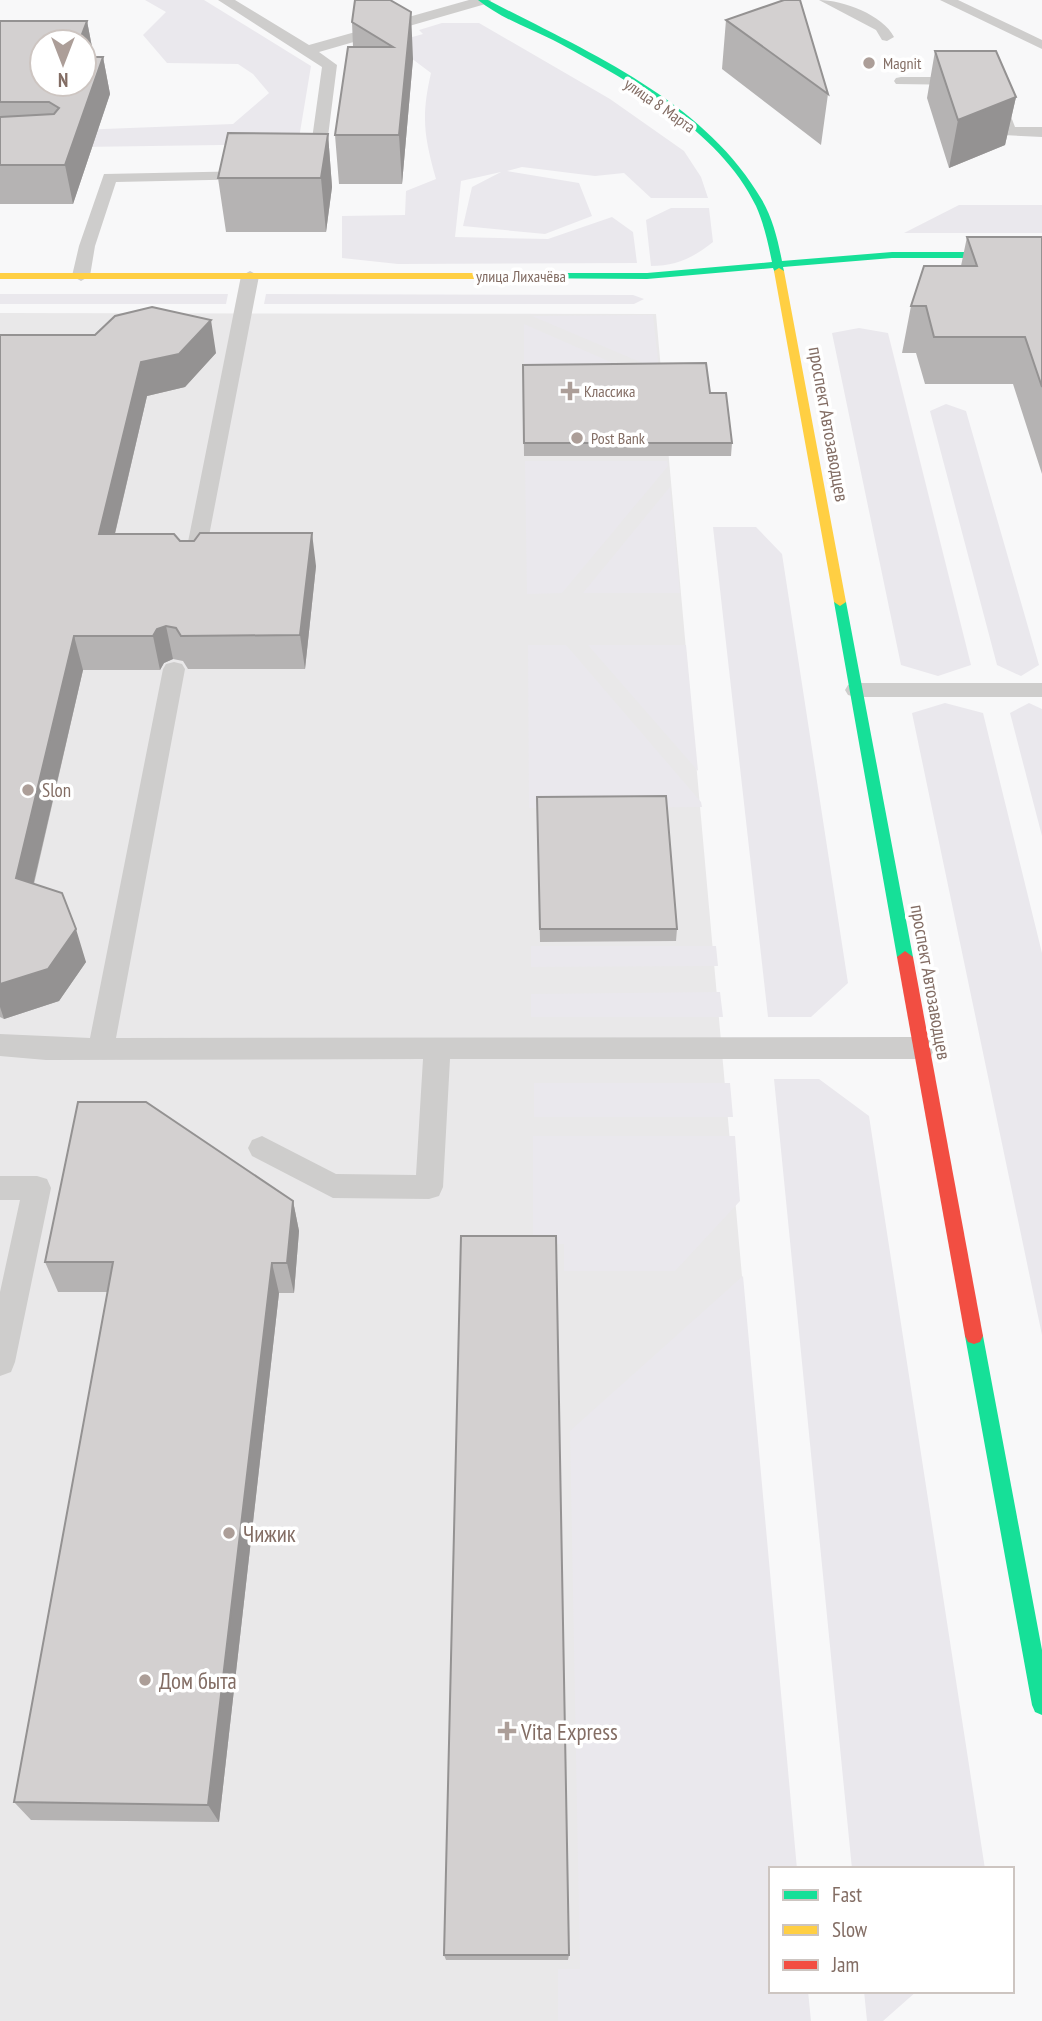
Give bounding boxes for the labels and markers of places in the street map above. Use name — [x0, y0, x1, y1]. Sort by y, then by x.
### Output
place label: Magnit — [883, 53, 922, 73]
marker: Magnit — [861, 55, 877, 71]
place label: Классика — [584, 381, 635, 401]
marker: Классика — [562, 383, 578, 399]
place label: Post Bank — [591, 428, 646, 448]
marker: Post Bank — [569, 430, 585, 446]
place label: Slon — [42, 778, 71, 802]
marker: Slon — [20, 782, 36, 798]
place label: Чижик — [243, 1519, 296, 1548]
marker: Чижик — [221, 1525, 237, 1541]
place label: Дом быта — [159, 1666, 237, 1695]
marker: Дом быта — [137, 1672, 153, 1688]
place label: Vita Express — [520, 1717, 618, 1746]
marker: Vita Express — [499, 1723, 515, 1739]

